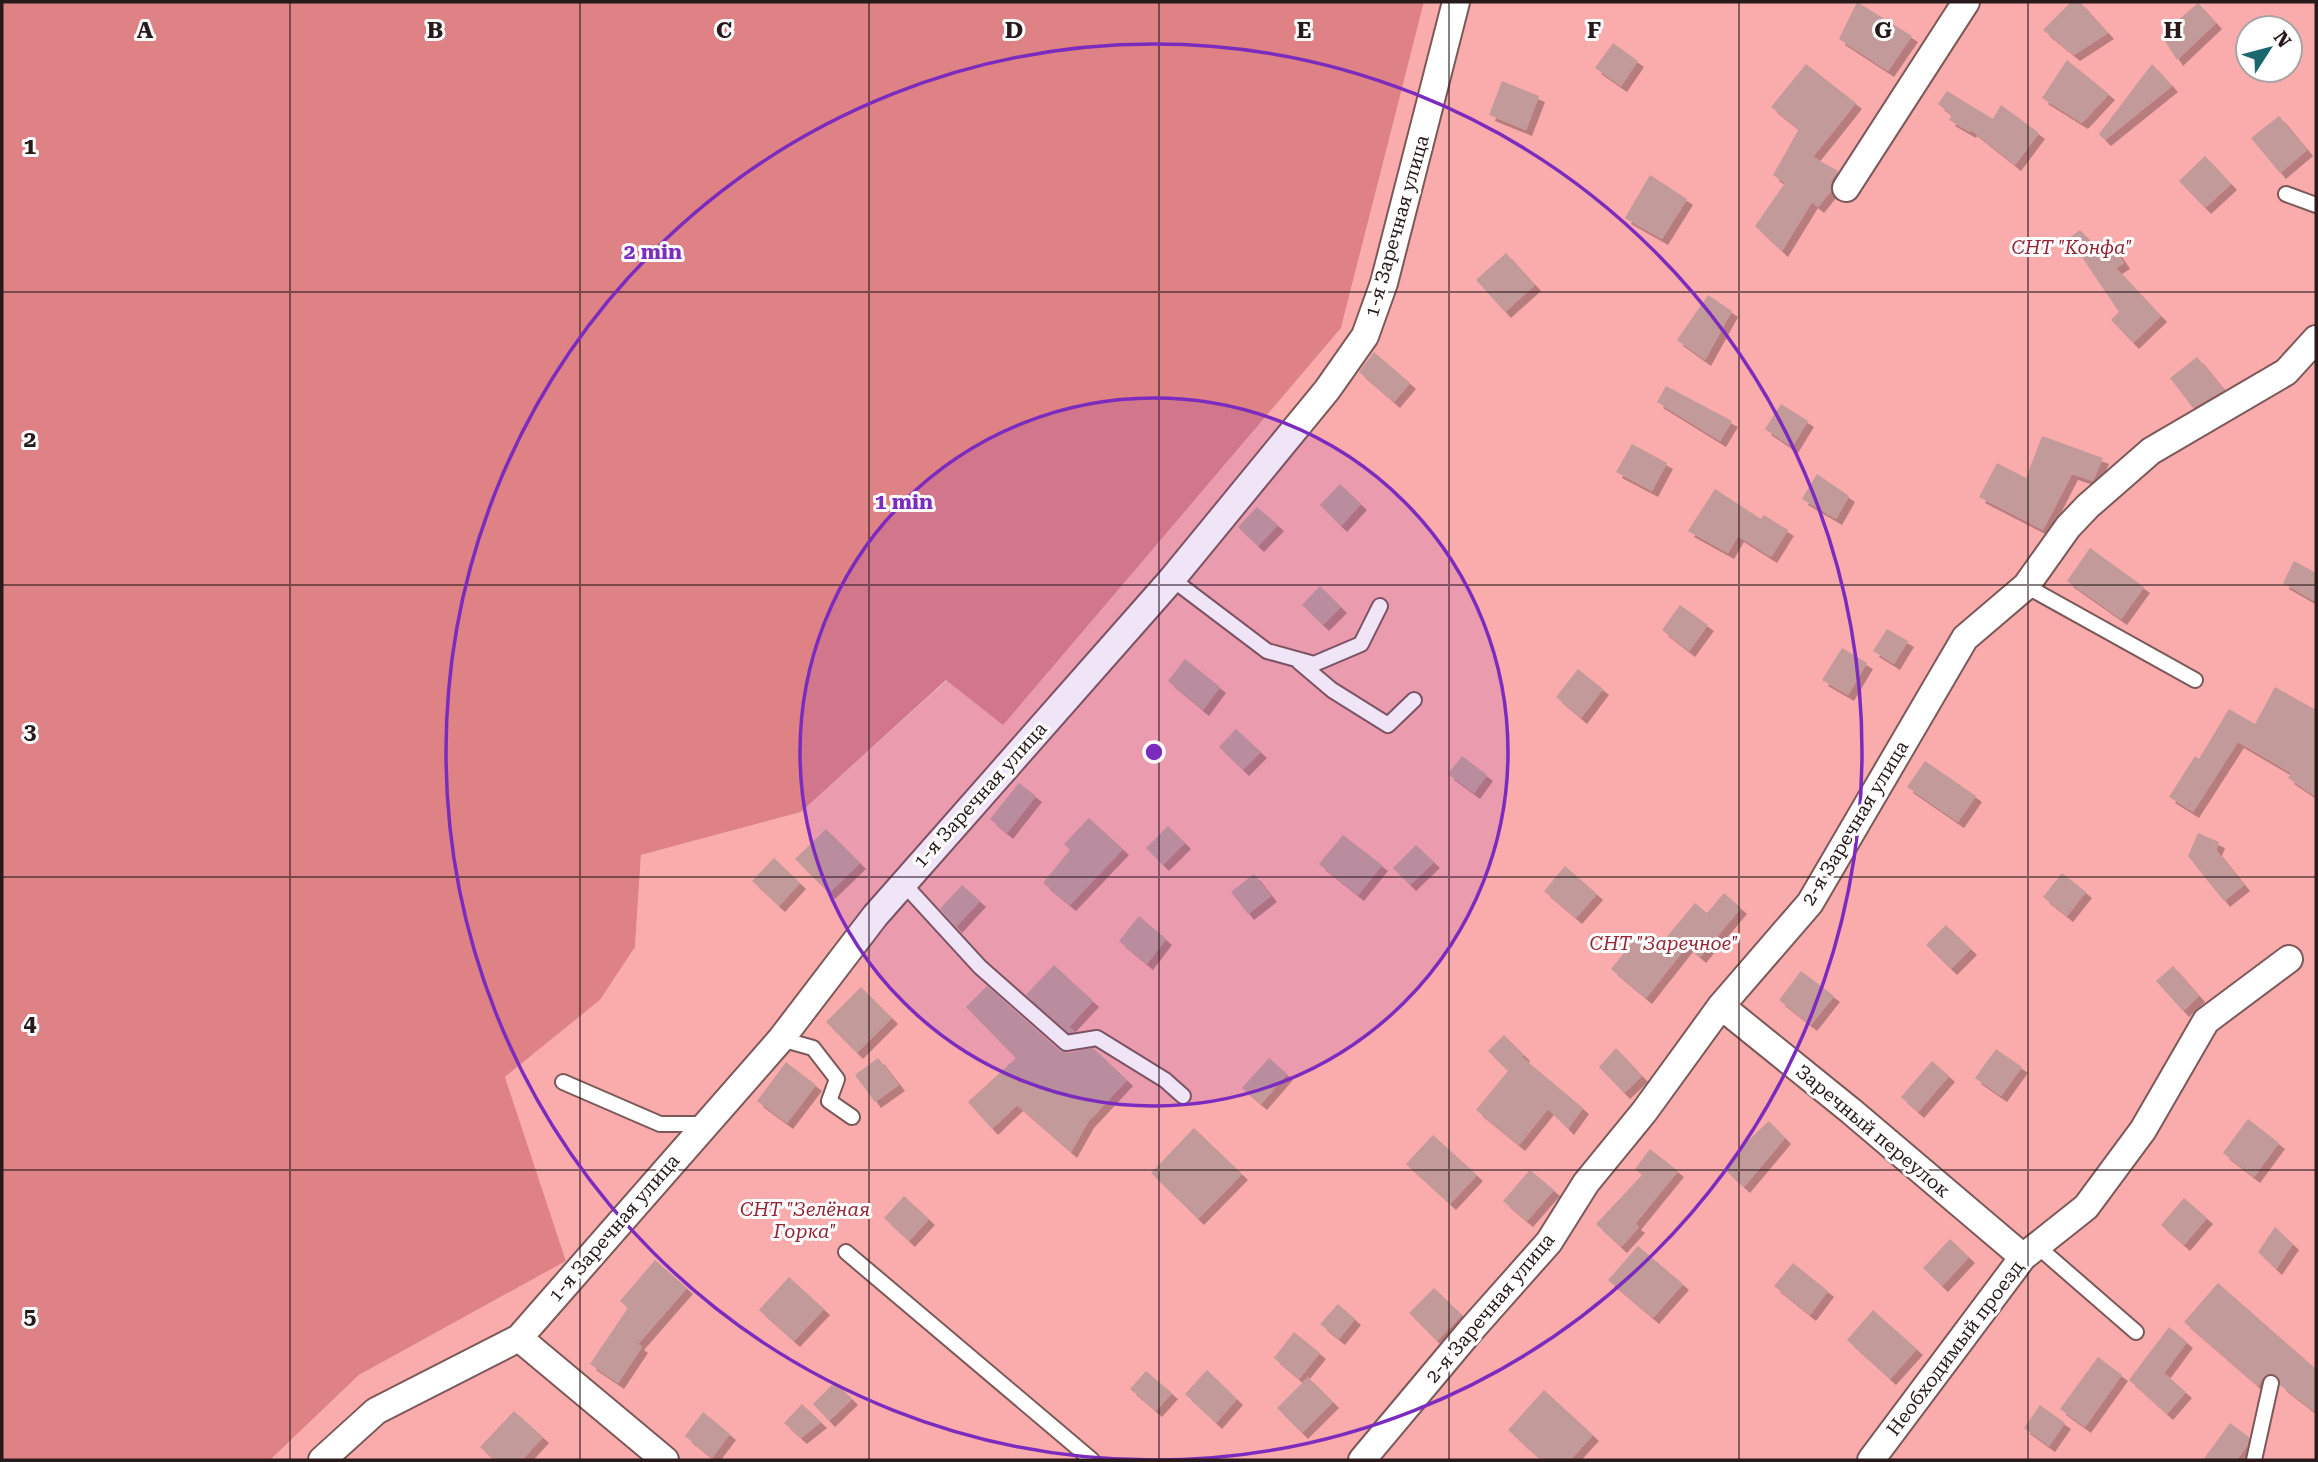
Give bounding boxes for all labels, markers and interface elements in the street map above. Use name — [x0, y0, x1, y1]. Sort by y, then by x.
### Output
north arrow — [2234, 14, 2304, 84]
text: A — [137, 17, 154, 44]
text: B — [427, 17, 443, 44]
text: C — [716, 17, 732, 44]
text: D — [1005, 17, 1023, 44]
text: E — [1297, 17, 1311, 44]
text: F — [1587, 17, 1601, 44]
text: G — [1874, 17, 1892, 44]
text: H — [2164, 17, 2183, 44]
text: N — [2269, 27, 2296, 52]
street label: 1-я Заречная улица — [1360, 132, 1434, 320]
text: 1 — [24, 133, 37, 160]
park label: СНТ "Конфа" — [2011, 236, 2133, 259]
text: 2 min — [624, 240, 682, 264]
text: 2 — [24, 426, 36, 453]
text: 1 min — [875, 490, 933, 514]
street label: 1-я Заречная улица — [909, 717, 1052, 873]
text: 3 — [24, 718, 37, 745]
street label: 2-я Заречная улица — [1797, 736, 1914, 910]
centre of rings — [1142, 740, 1166, 764]
park label: СНТ "Заречное" — [1590, 932, 1738, 955]
text: 4 — [24, 1010, 37, 1037]
street label: Заречный переулок — [1791, 1060, 1955, 1202]
street label: 1-я Заречная улица — [544, 1149, 685, 1307]
park label: СНТ "Зелёная Горка" — [740, 1198, 870, 1243]
street label: 2-я Заречная улица — [1421, 1228, 1560, 1387]
street label: Необходимый проезд — [1882, 1256, 2028, 1440]
text: 5 — [24, 1303, 37, 1330]

